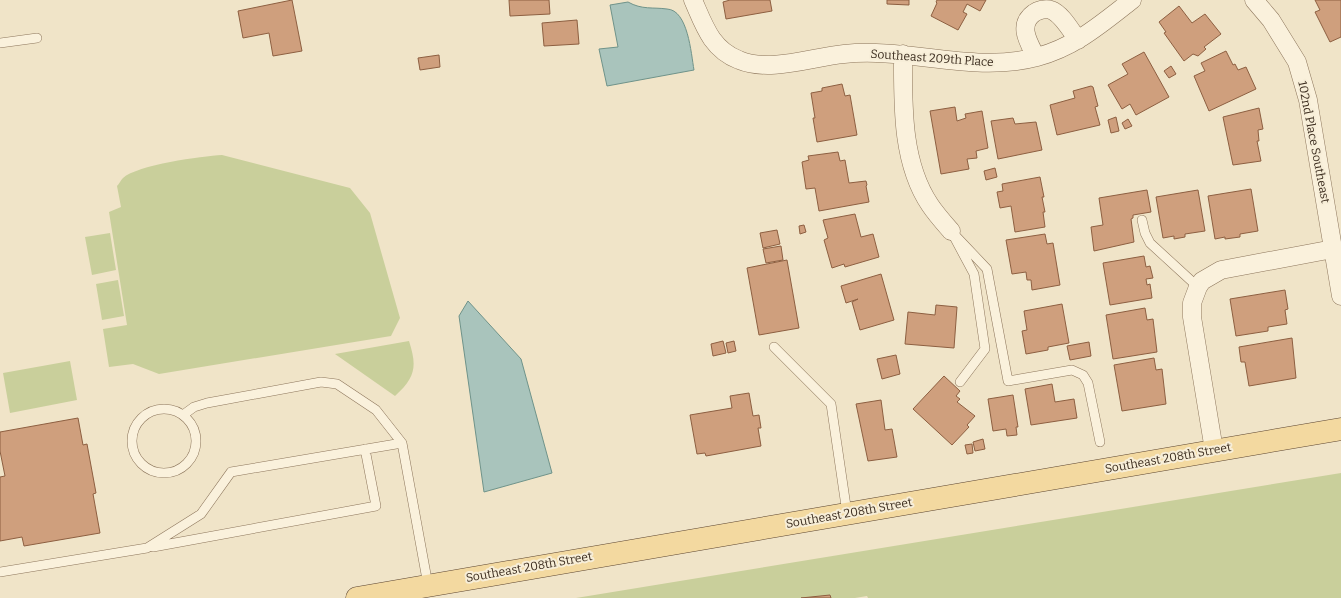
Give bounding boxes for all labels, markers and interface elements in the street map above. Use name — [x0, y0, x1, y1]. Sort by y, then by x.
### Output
street label: Southeast 209th Place — [870, 47, 994, 69]
street label: 102nd Place Southeast — [1295, 80, 1333, 205]
street label: Southeast 208th Street — [1104, 440, 1233, 476]
street label: Southeast 208th Street — [785, 495, 914, 531]
street label: Southeast 208th Street — [465, 549, 594, 585]

